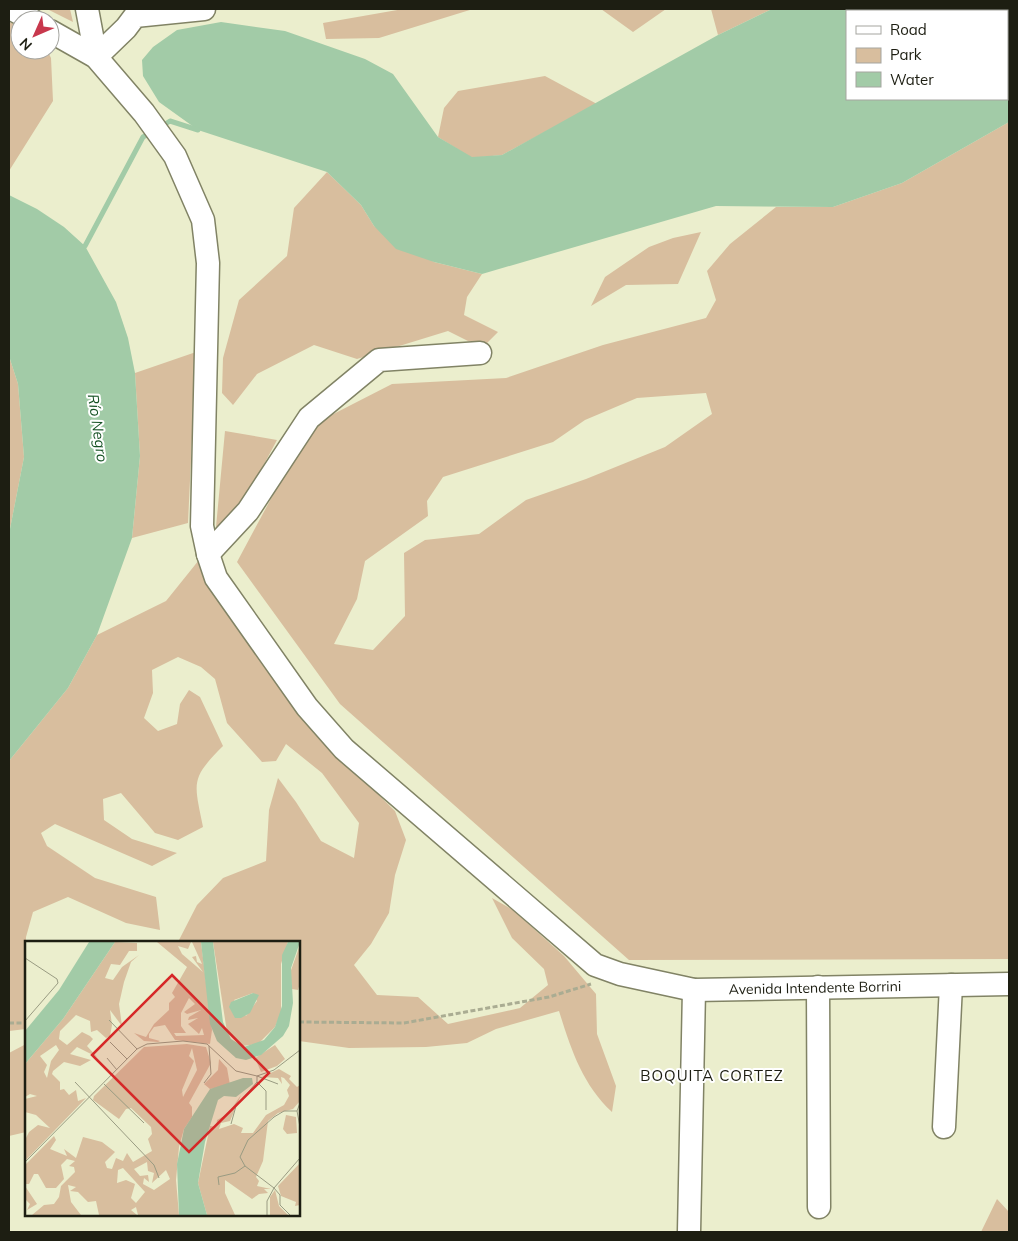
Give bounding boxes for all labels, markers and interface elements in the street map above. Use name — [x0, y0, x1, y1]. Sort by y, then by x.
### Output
north arrow — [10, 10, 60, 60]
legend — [846, 10, 1008, 100]
text: Road — [890, 20, 927, 39]
text: N — [16, 34, 36, 54]
text: Park — [890, 45, 922, 64]
text: Water — [890, 70, 934, 89]
water label: Río Negro — [84, 393, 112, 464]
inset map — [25, 941, 300, 1216]
street label: Avenida Intendente Borrini — [729, 977, 901, 998]
district label: BOQUITA CORTEZ — [640, 1066, 784, 1085]

